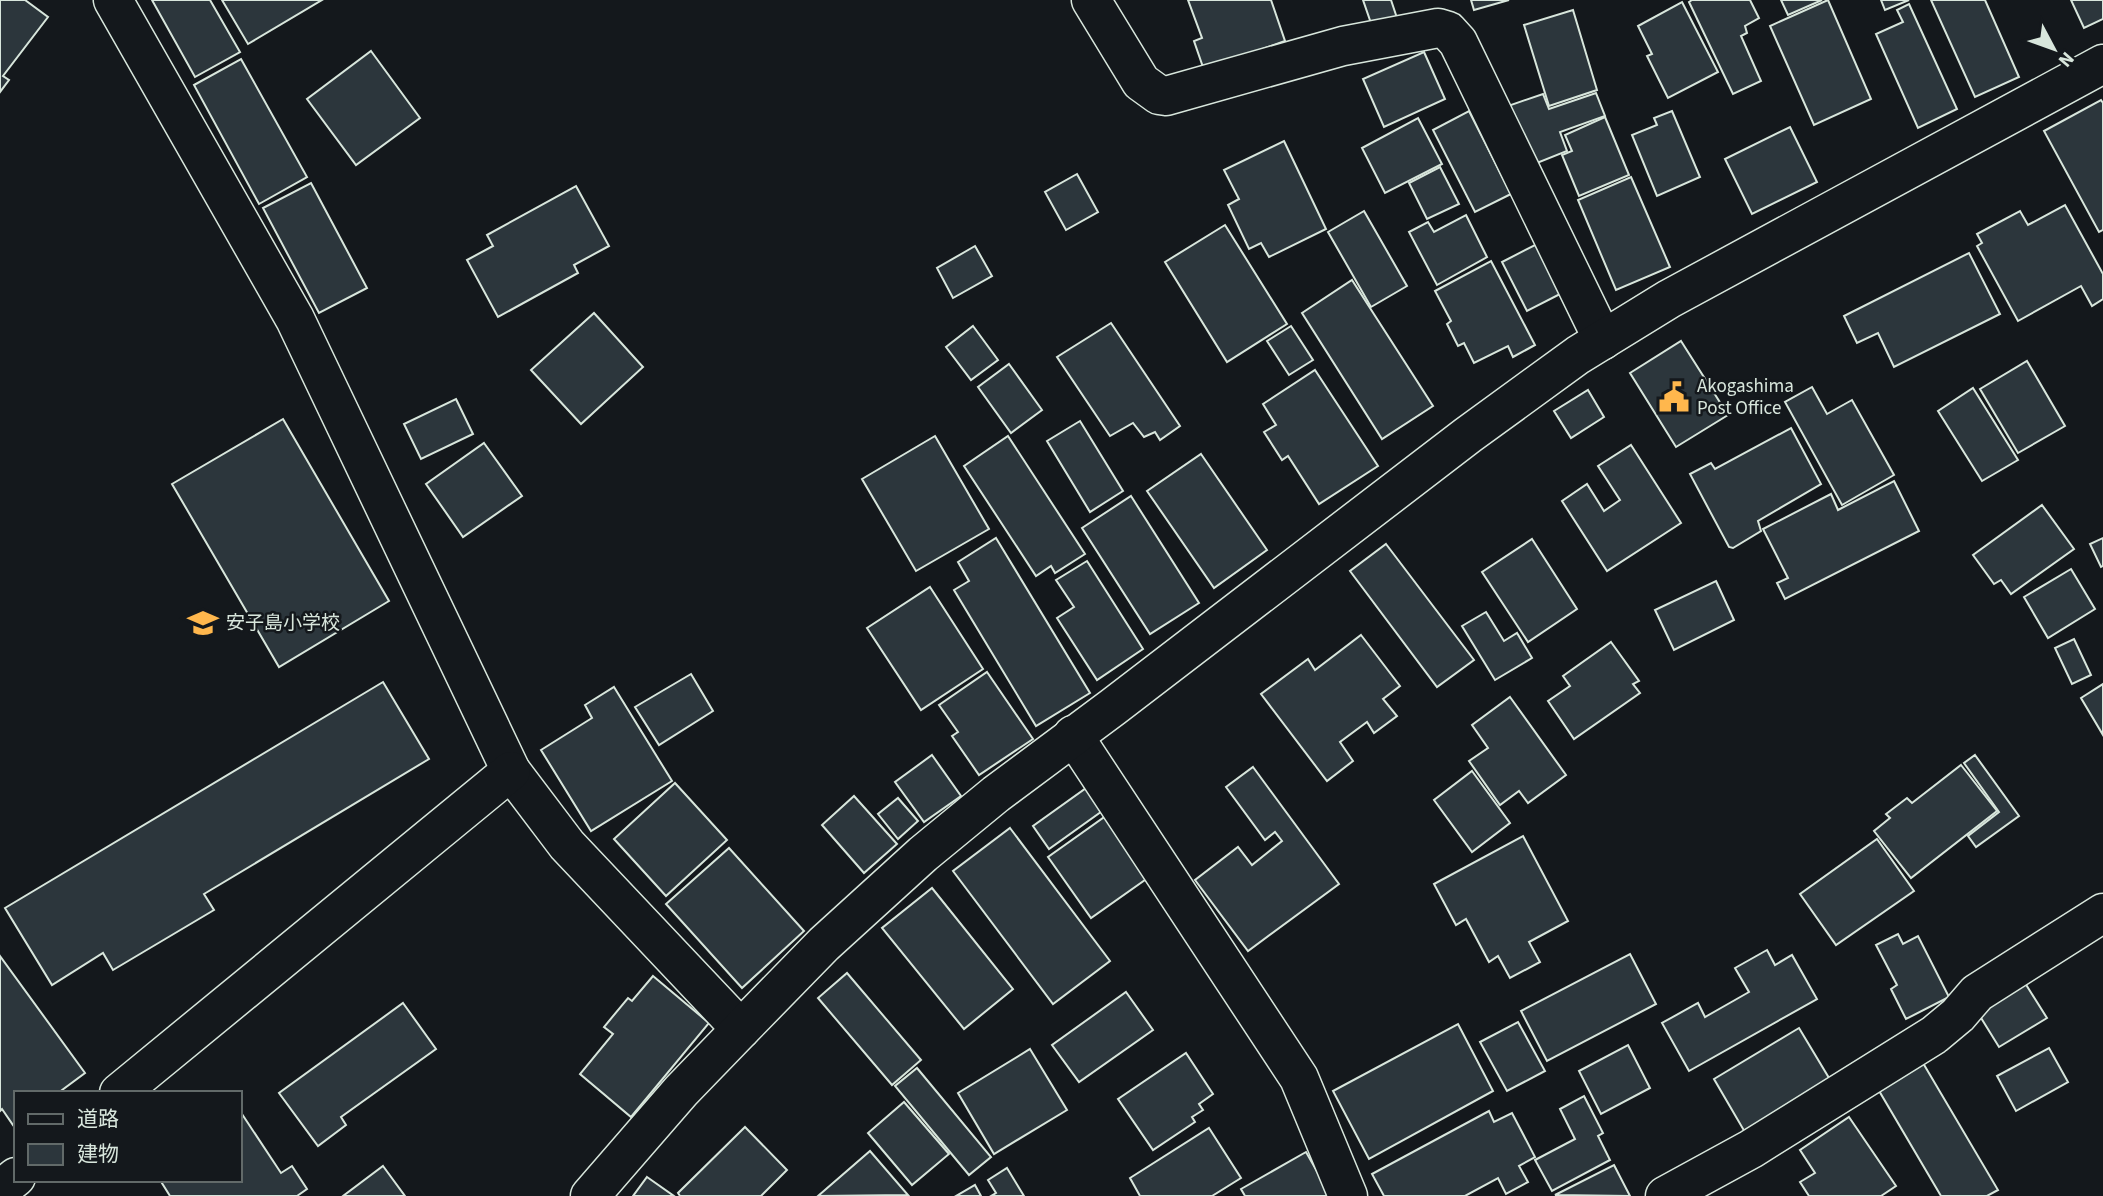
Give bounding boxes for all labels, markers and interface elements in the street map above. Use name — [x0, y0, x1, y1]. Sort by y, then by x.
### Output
north arrow — [2019, 14, 2089, 84]
text: N — [2051, 46, 2080, 73]
place label: Akogashima Post Office — [1697, 373, 1794, 422]
public building icon: Akogashima Post Office — [1657, 380, 1691, 414]
school or university icon: 安子島小学校 — [186, 606, 220, 640]
place label: 安子島小学校 — [226, 610, 340, 637]
legend — [14, 1091, 242, 1182]
text: 道路 — [77, 1104, 119, 1134]
text: 建物 — [77, 1139, 119, 1169]

